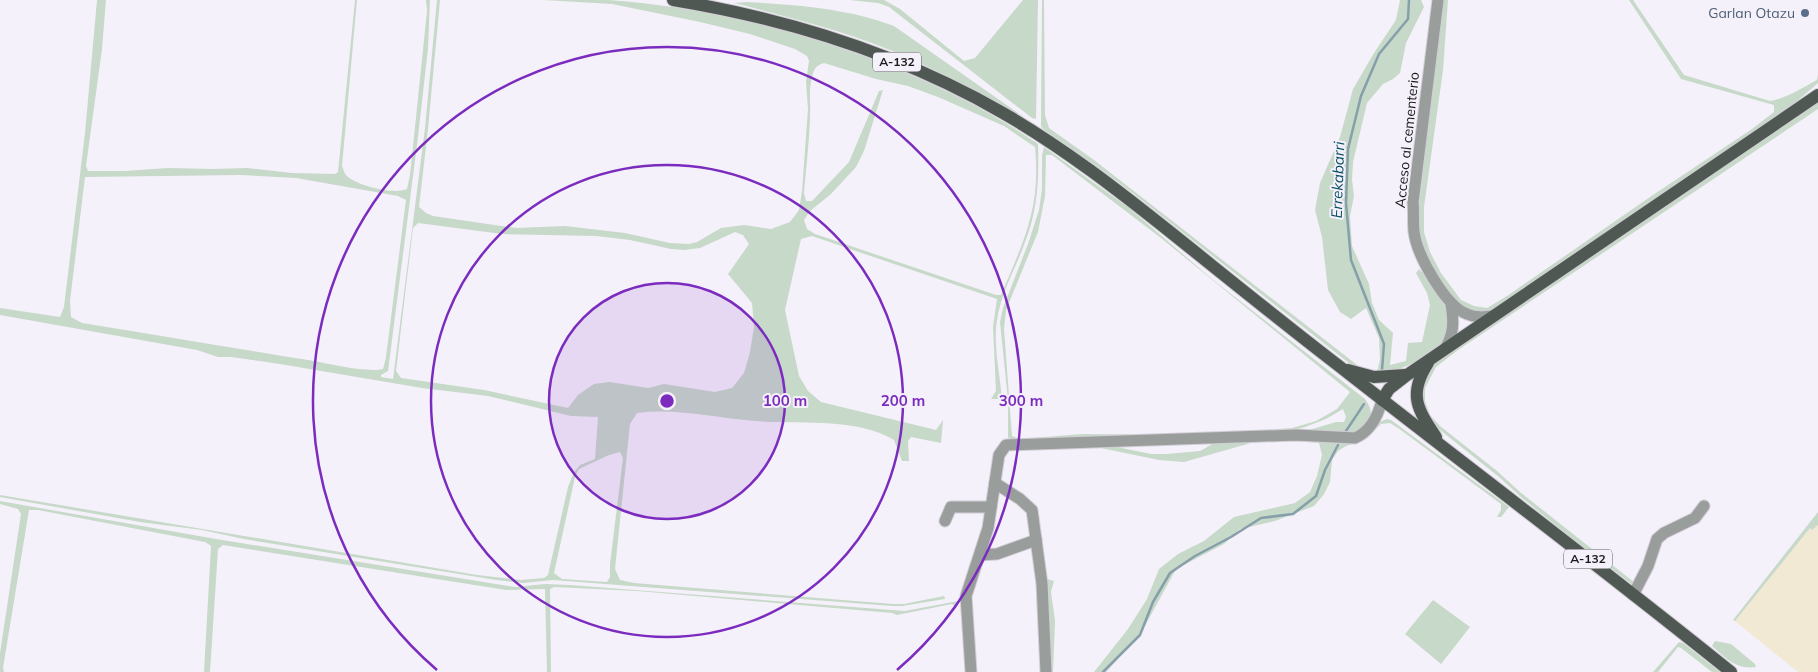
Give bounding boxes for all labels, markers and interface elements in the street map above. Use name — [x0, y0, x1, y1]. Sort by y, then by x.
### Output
place label: Garlan Otazu — [1708, 4, 1795, 22]
marker: Garlan Otazu — [1799, 7, 1811, 19]
road number: A-132 — [873, 52, 921, 72]
street label: Acceso al cementerio — [1391, 71, 1423, 209]
water label: Errekabarri — [1327, 141, 1348, 219]
text: 100 m — [763, 391, 807, 410]
text: 200 m — [881, 391, 925, 410]
text: 300 m — [999, 391, 1043, 410]
centre of rings — [658, 392, 676, 410]
road number: A-132 — [1564, 550, 1612, 568]

